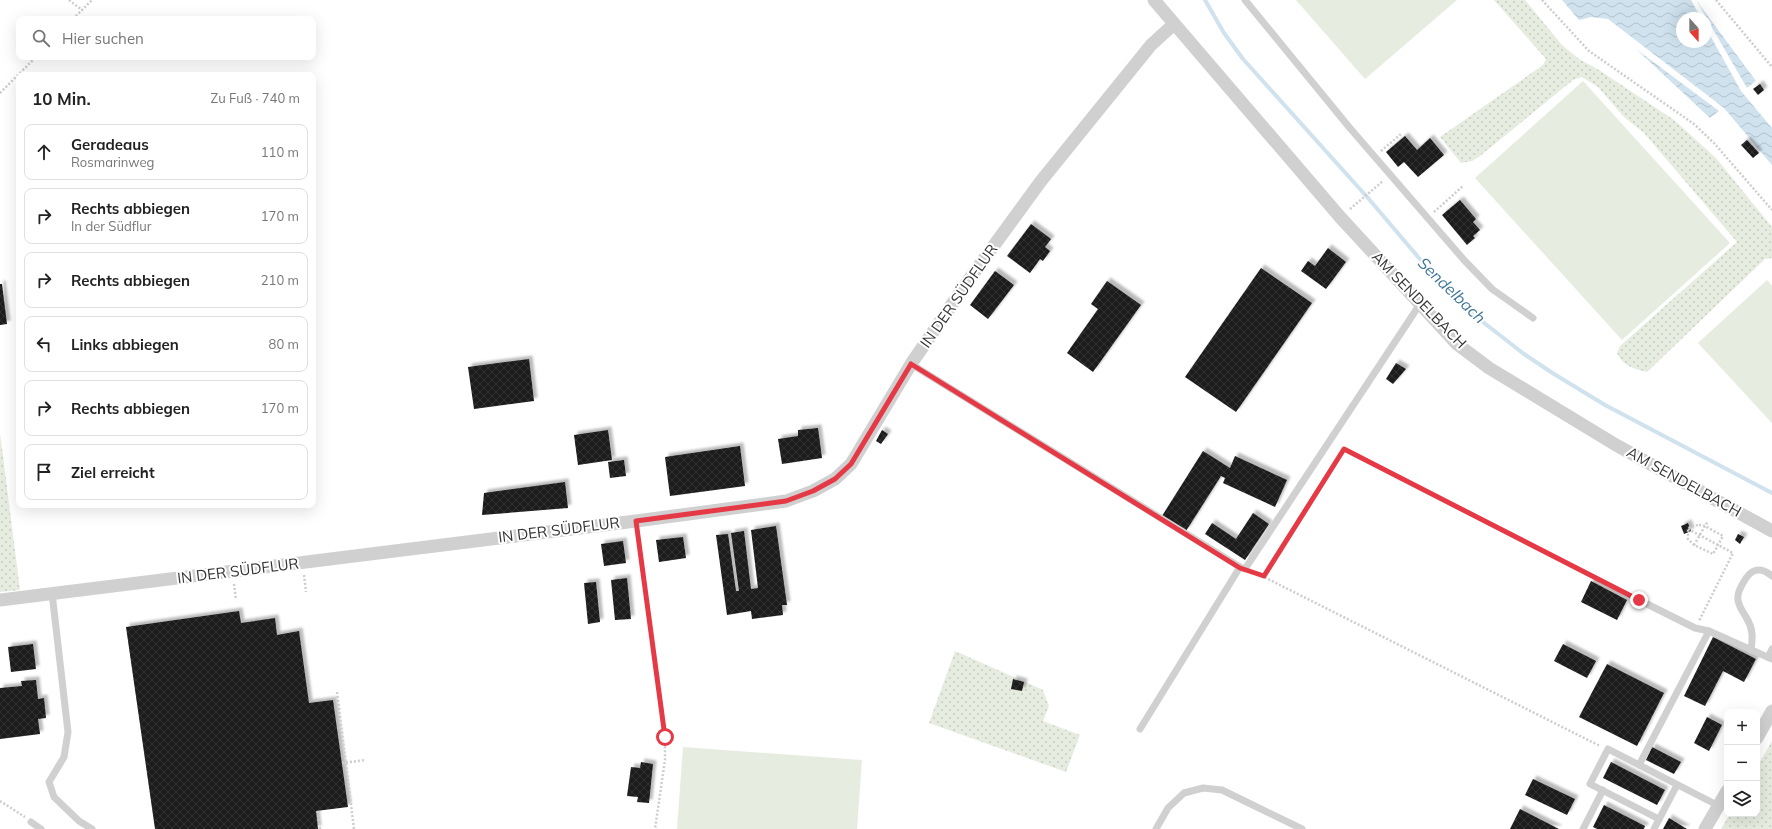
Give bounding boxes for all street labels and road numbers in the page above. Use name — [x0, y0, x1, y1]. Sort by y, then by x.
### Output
street label: IN DER SÜDFLUR — [916, 240, 1001, 351]
street label: AM SENDELBACH — [1368, 247, 1471, 352]
street label: AM SENDELBACH — [1624, 442, 1745, 521]
street label: IN DER SÜDFLUR — [497, 513, 621, 546]
street label: IN DER SÜDFLUR — [176, 554, 300, 587]

